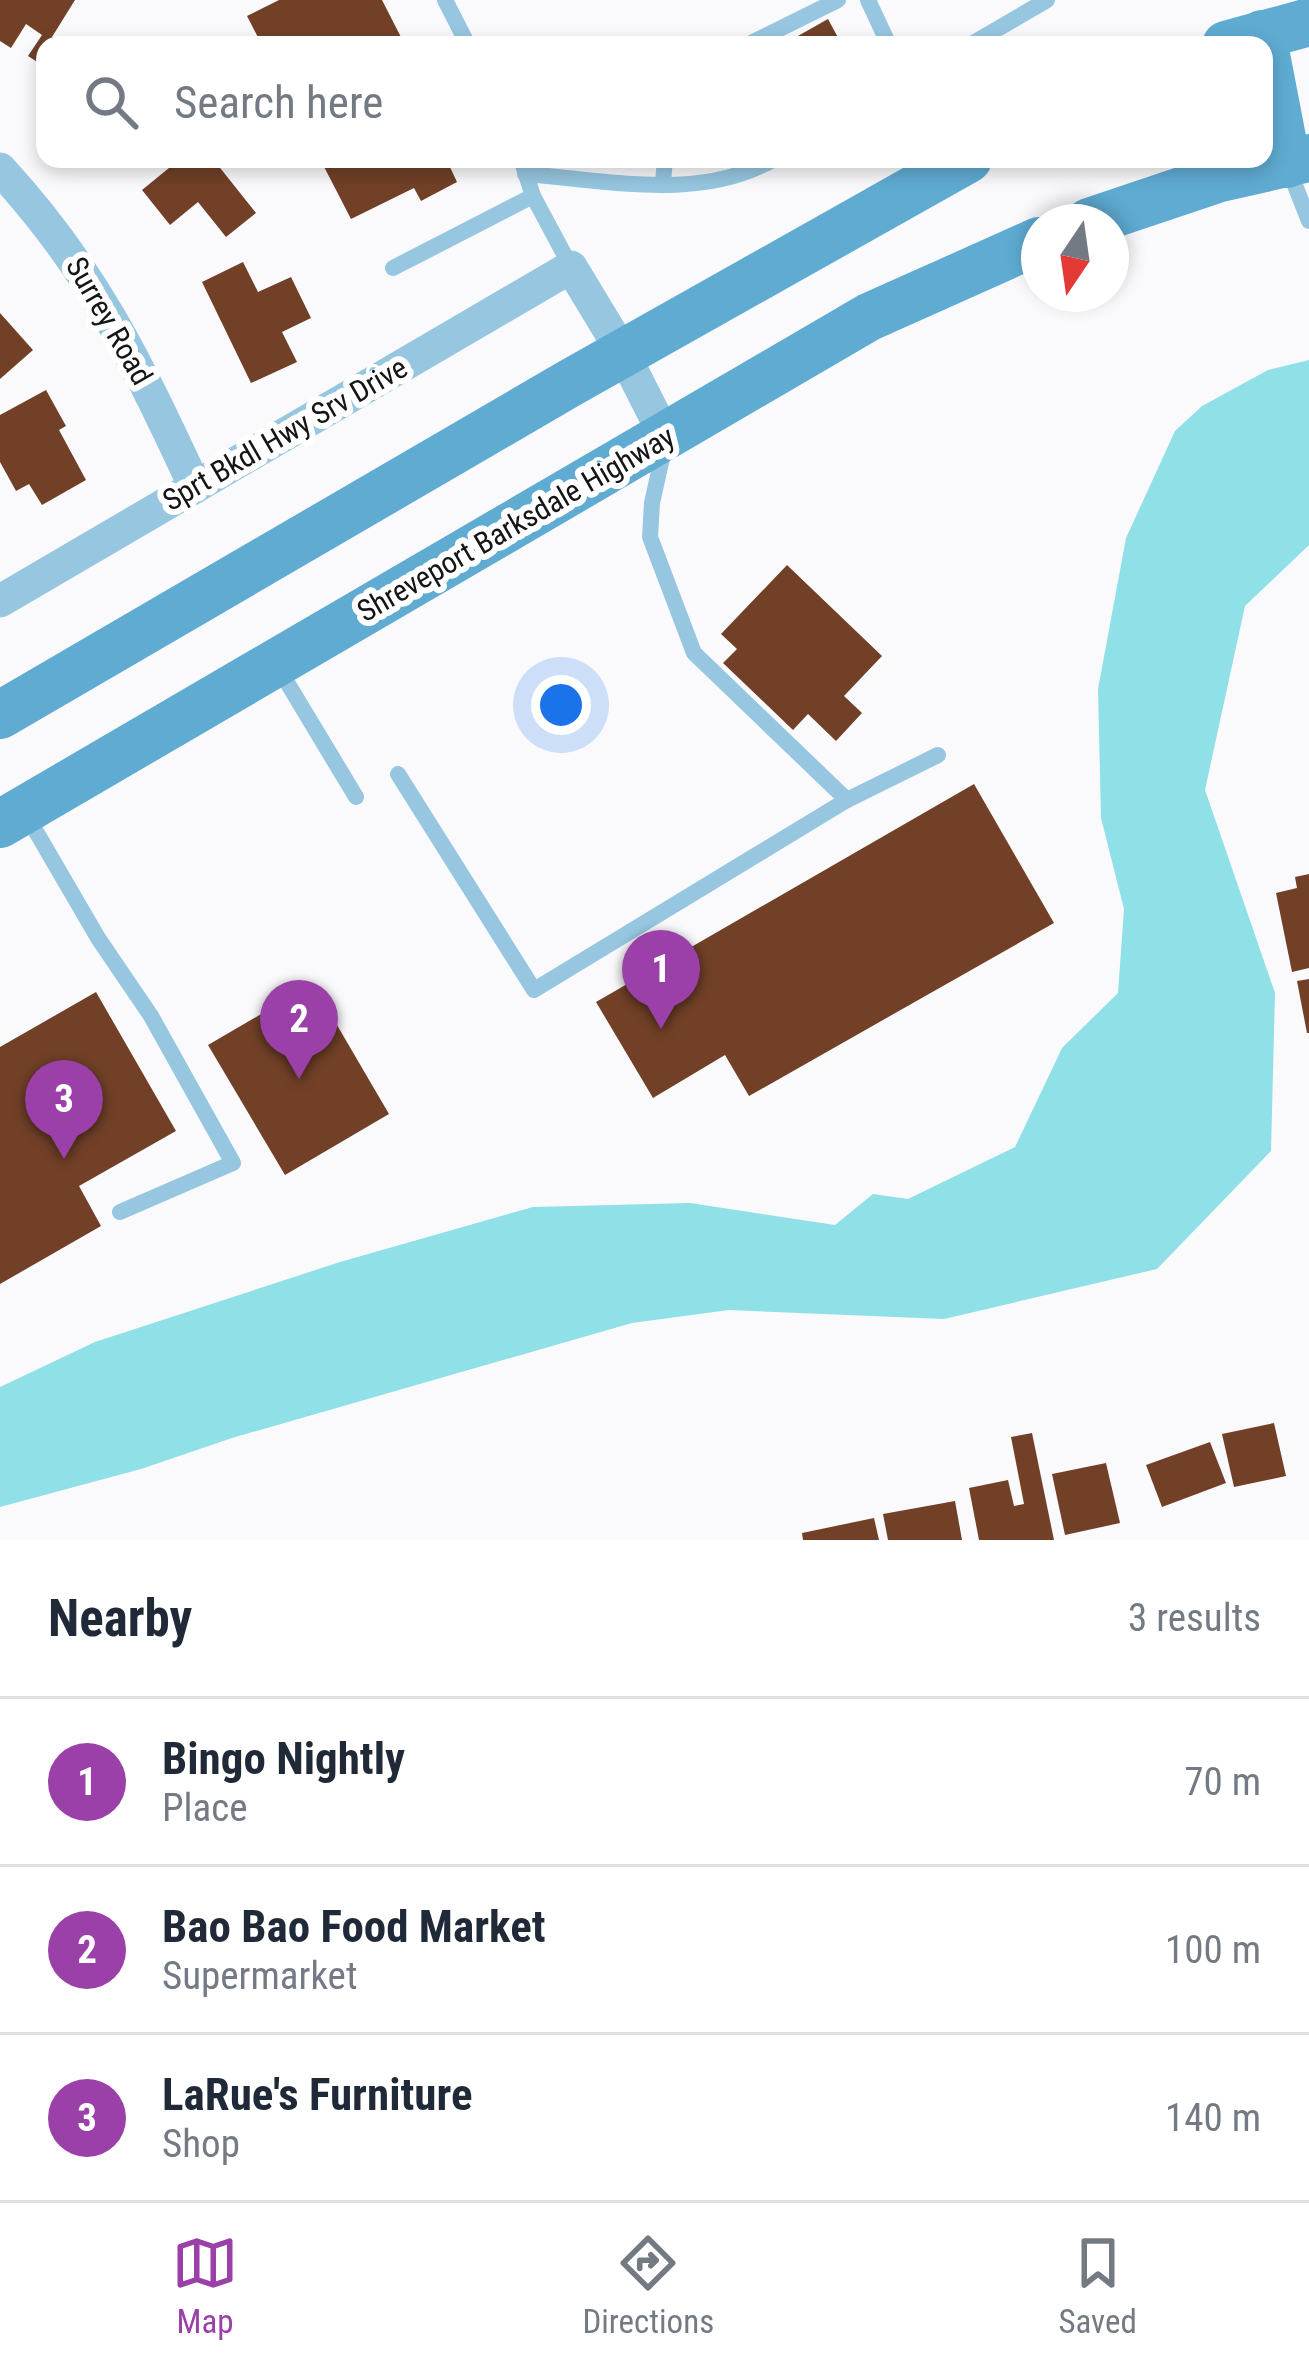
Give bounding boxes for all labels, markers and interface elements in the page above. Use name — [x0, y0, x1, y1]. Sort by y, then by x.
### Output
search box — [36, 36, 1273, 168]
icon: search — [78, 69, 144, 135]
text: Search here — [174, 76, 383, 129]
north arrow — [1021, 204, 1129, 312]
street label: Surrey Road — [59, 251, 160, 391]
street label: Sprt Bkdl Hwy Srv Drive — [156, 349, 413, 518]
street label: Shreveport Barksdale Highway — [351, 418, 680, 629]
your location — [531, 675, 591, 735]
pin: 1 — [622, 930, 700, 1029]
pin: 2 — [260, 980, 338, 1079]
pin: 3 — [25, 1060, 103, 1159]
text: Nearby — [48, 1589, 192, 1648]
text: 3 results — [1128, 1595, 1261, 1641]
text: Bingo Nightly — [162, 1732, 405, 1785]
text: 1 — [77, 1759, 97, 1805]
text: 70 m — [1184, 1759, 1261, 1805]
text: Place — [162, 1785, 248, 1831]
text: Bao Bao Food Market — [162, 1900, 545, 1953]
text: 2 — [77, 1927, 97, 1973]
text: 100 m — [1165, 1927, 1261, 1973]
text: Supermarket — [162, 1953, 357, 1999]
text: LaRue's Furniture — [162, 2068, 472, 2121]
text: 3 — [77, 2095, 97, 2141]
text: 140 m — [1165, 2095, 1261, 2141]
text: Shop — [162, 2121, 240, 2167]
tab: Map — [172, 2230, 238, 2341]
tab: Directions — [582, 2230, 714, 2341]
tab: Saved — [1058, 2230, 1137, 2341]

